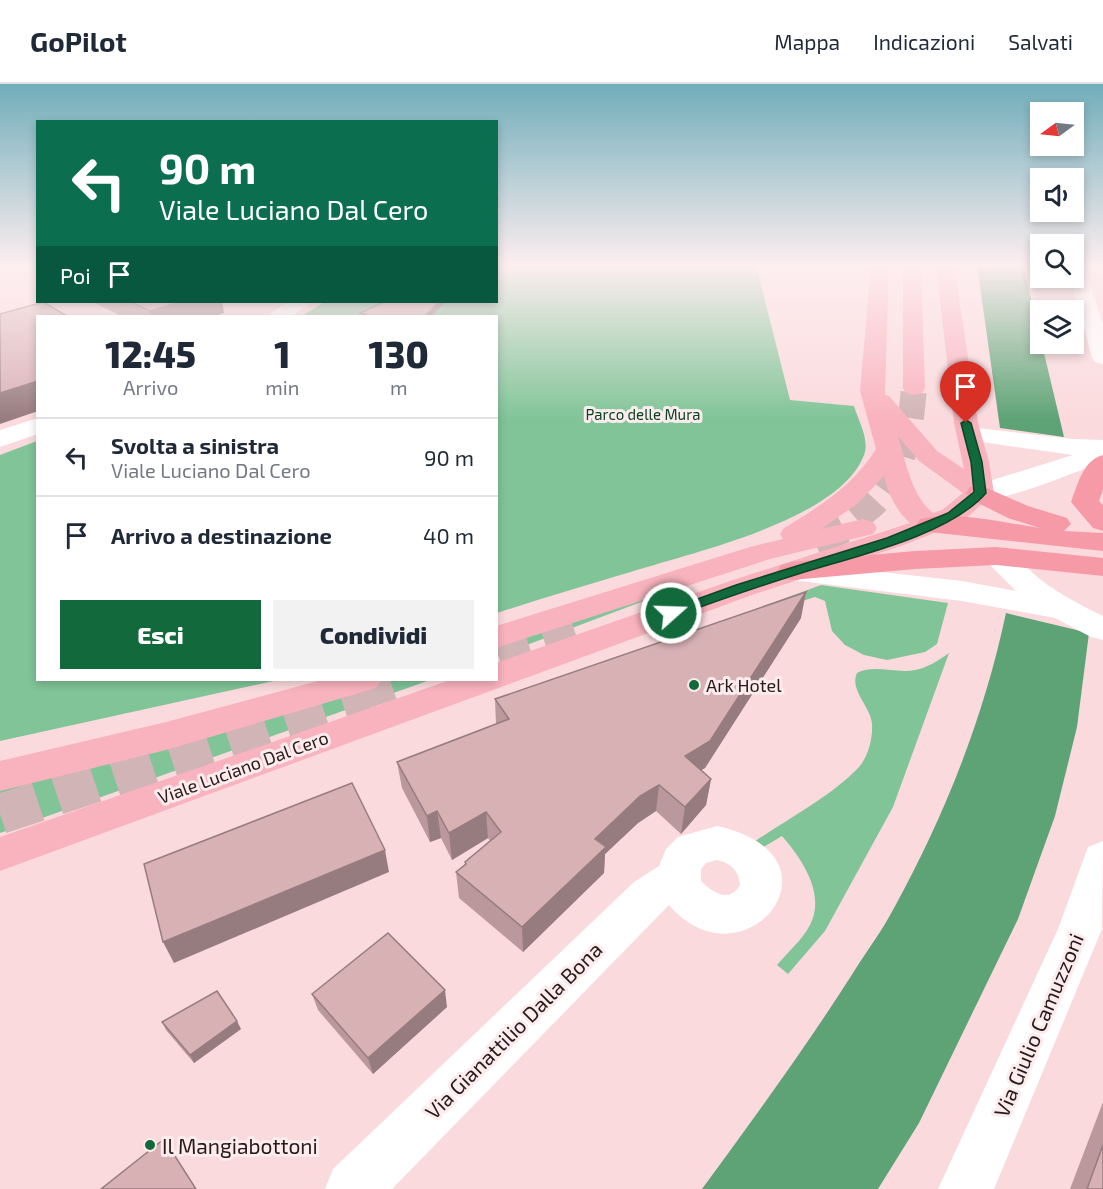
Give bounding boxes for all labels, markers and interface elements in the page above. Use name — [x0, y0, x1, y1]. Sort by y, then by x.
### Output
text: GoPilot — [30, 24, 127, 58]
text: Mappa — [774, 29, 840, 54]
text: Indicazioni — [873, 29, 975, 54]
text: Salvati — [1008, 29, 1073, 54]
north arrow — [1030, 102, 1084, 156]
map controls — [1030, 102, 1084, 354]
text: 90 m — [159, 142, 256, 192]
icon: left — [60, 144, 138, 222]
button: sound — [1030, 168, 1084, 222]
text: Viale Luciano Dal Cero — [159, 193, 428, 225]
button: search — [1030, 234, 1084, 288]
icon: arrive — [103, 258, 136, 291]
text: Poi — [60, 262, 91, 288]
button: layers — [1030, 300, 1084, 354]
text: 12:45 — [105, 332, 196, 375]
text: 1 — [274, 332, 290, 375]
text: 130 — [369, 332, 429, 375]
pin — [940, 361, 991, 423]
icon: arrive — [949, 370, 982, 403]
text: Arrivo — [123, 375, 178, 399]
text: min — [265, 375, 299, 399]
text: m — [390, 375, 407, 399]
park label: Parco delle Mura — [586, 405, 700, 423]
text: Svolta a sinistra — [111, 432, 279, 458]
icon: left — [60, 441, 93, 474]
text: 90 m — [424, 444, 474, 470]
text: Viale Luciano Dal Cero — [111, 458, 311, 482]
icon: arrive — [60, 519, 93, 552]
text: Arrivo a destinazione — [111, 522, 332, 548]
text: 40 m — [423, 522, 474, 548]
position arrow — [639, 581, 703, 645]
button: Esci — [60, 600, 261, 669]
button: Condividi — [273, 600, 474, 669]
place label: Ark Hotel — [706, 674, 782, 696]
marker: Ark Hotel — [687, 678, 701, 692]
street label: Viale Luciano Dal Cero — [155, 726, 331, 808]
street label: Via Giulio Camuzzoni — [988, 929, 1088, 1121]
street label: Via Gianattilio Dalla Bona — [419, 936, 607, 1124]
place label: Il Mangiabottoni — [162, 1133, 318, 1158]
marker: Il Mangiabottoni — [143, 1138, 157, 1152]

